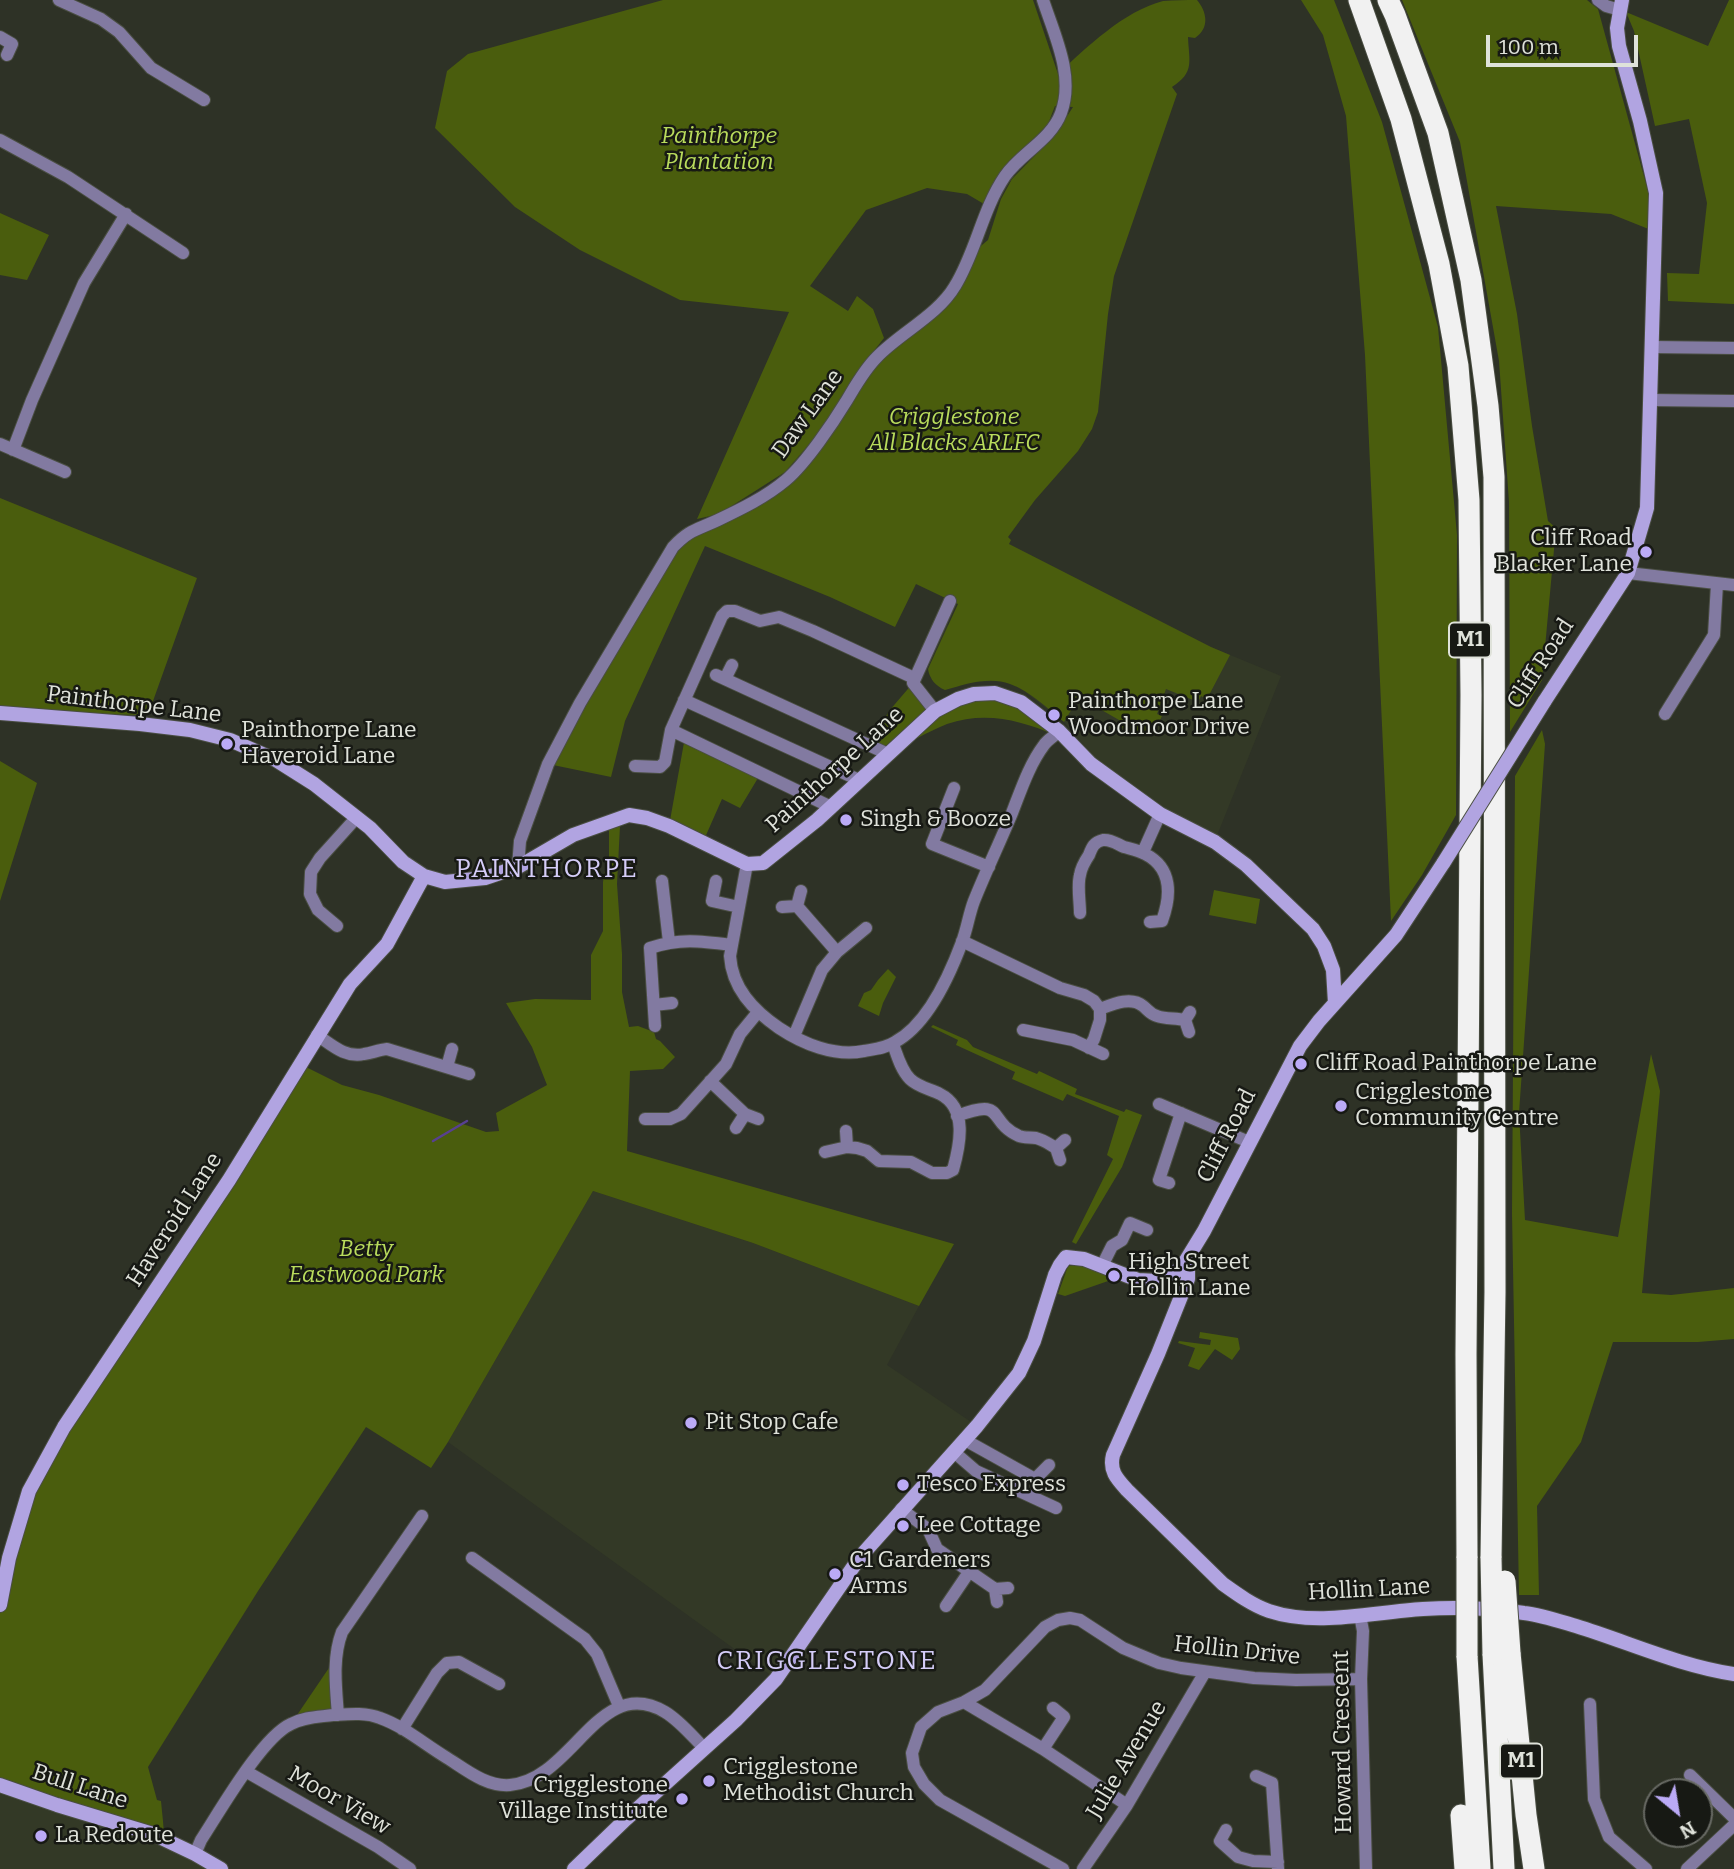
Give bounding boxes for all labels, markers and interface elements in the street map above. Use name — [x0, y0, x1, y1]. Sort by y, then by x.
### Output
scale bar — [1489, 21, 1641, 65]
text: 100 m — [1499, 34, 1559, 60]
park label: Painthorpe Plantation — [661, 123, 777, 177]
street label: Daw Lane — [767, 364, 849, 464]
park label: Crigglestone All Blacks ARLFC — [868, 404, 1040, 458]
place label: Cliff Road Blacker Lane — [1495, 525, 1632, 579]
marker: Cliff Road Blacker Lane — [1638, 544, 1654, 560]
street label: Cliff Road — [1502, 614, 1580, 714]
road number: M1 — [1449, 622, 1491, 658]
street label: Painthorpe Lane — [45, 681, 223, 729]
place label: Painthorpe Lane Woodmoor Drive — [1068, 688, 1250, 742]
street label: Painthorpe Lane — [761, 701, 909, 839]
marker: Painthorpe Lane Woodmoor Drive — [1046, 707, 1062, 723]
place label: Painthorpe Lane Haveroid Lane — [241, 717, 417, 771]
marker: Painthorpe Lane Haveroid Lane — [219, 736, 235, 752]
place label: Singh & Booze — [860, 806, 1011, 834]
marker: Singh & Booze — [838, 812, 854, 828]
district label: PAINTHORPE — [456, 854, 638, 886]
place label: Cliff Road Painthorpe Lane — [1315, 1050, 1597, 1078]
marker: Cliff Road Painthorpe Lane — [1293, 1056, 1309, 1072]
place label: Crigglestone Community Centre — [1355, 1079, 1559, 1133]
street label: Cliff Road — [1192, 1084, 1262, 1188]
marker: Crigglestone Community Centre — [1333, 1098, 1349, 1114]
street label: Haveroid Lane — [121, 1148, 229, 1292]
park label: Betty Eastwood Park — [288, 1236, 444, 1290]
place label: High Street Hollin Lane — [1128, 1249, 1251, 1303]
marker: High Street Hollin Lane — [1106, 1268, 1122, 1284]
place label: Pit Stop Cafe — [705, 1409, 839, 1437]
marker: Pit Stop Cafe — [683, 1415, 699, 1431]
place label: Tesco Express — [917, 1471, 1066, 1499]
marker: Tesco Express — [895, 1477, 911, 1493]
place label: Lee Cottage — [917, 1512, 1041, 1540]
marker: Lee Cottage — [895, 1518, 911, 1534]
place label: C1 Gardeners Arms — [849, 1547, 991, 1601]
marker: C1 Gardeners Arms — [827, 1566, 843, 1582]
street label: Hollin Lane — [1307, 1573, 1431, 1607]
street label: Hollin Drive — [1172, 1631, 1302, 1671]
district label: CRIGGLESTONE — [718, 1646, 936, 1678]
street label: Howard Crescent — [1328, 1650, 1358, 1834]
street label: Julie Avenue — [1081, 1696, 1173, 1824]
road number: M1 — [1500, 1744, 1542, 1778]
place label: Crigglestone Methodist Church — [723, 1754, 914, 1808]
street label: Bull Lane — [29, 1759, 131, 1815]
street label: Moor View — [283, 1761, 395, 1841]
place label: Crigglestone Village Institute — [499, 1772, 668, 1826]
marker: Crigglestone Methodist Church — [701, 1773, 717, 1789]
north arrow — [1643, 1778, 1713, 1848]
marker: Crigglestone Village Institute — [674, 1791, 690, 1807]
text: N — [1676, 1816, 1700, 1844]
place label: La Redoute — [55, 1822, 174, 1850]
marker: La Redoute — [33, 1828, 49, 1844]

